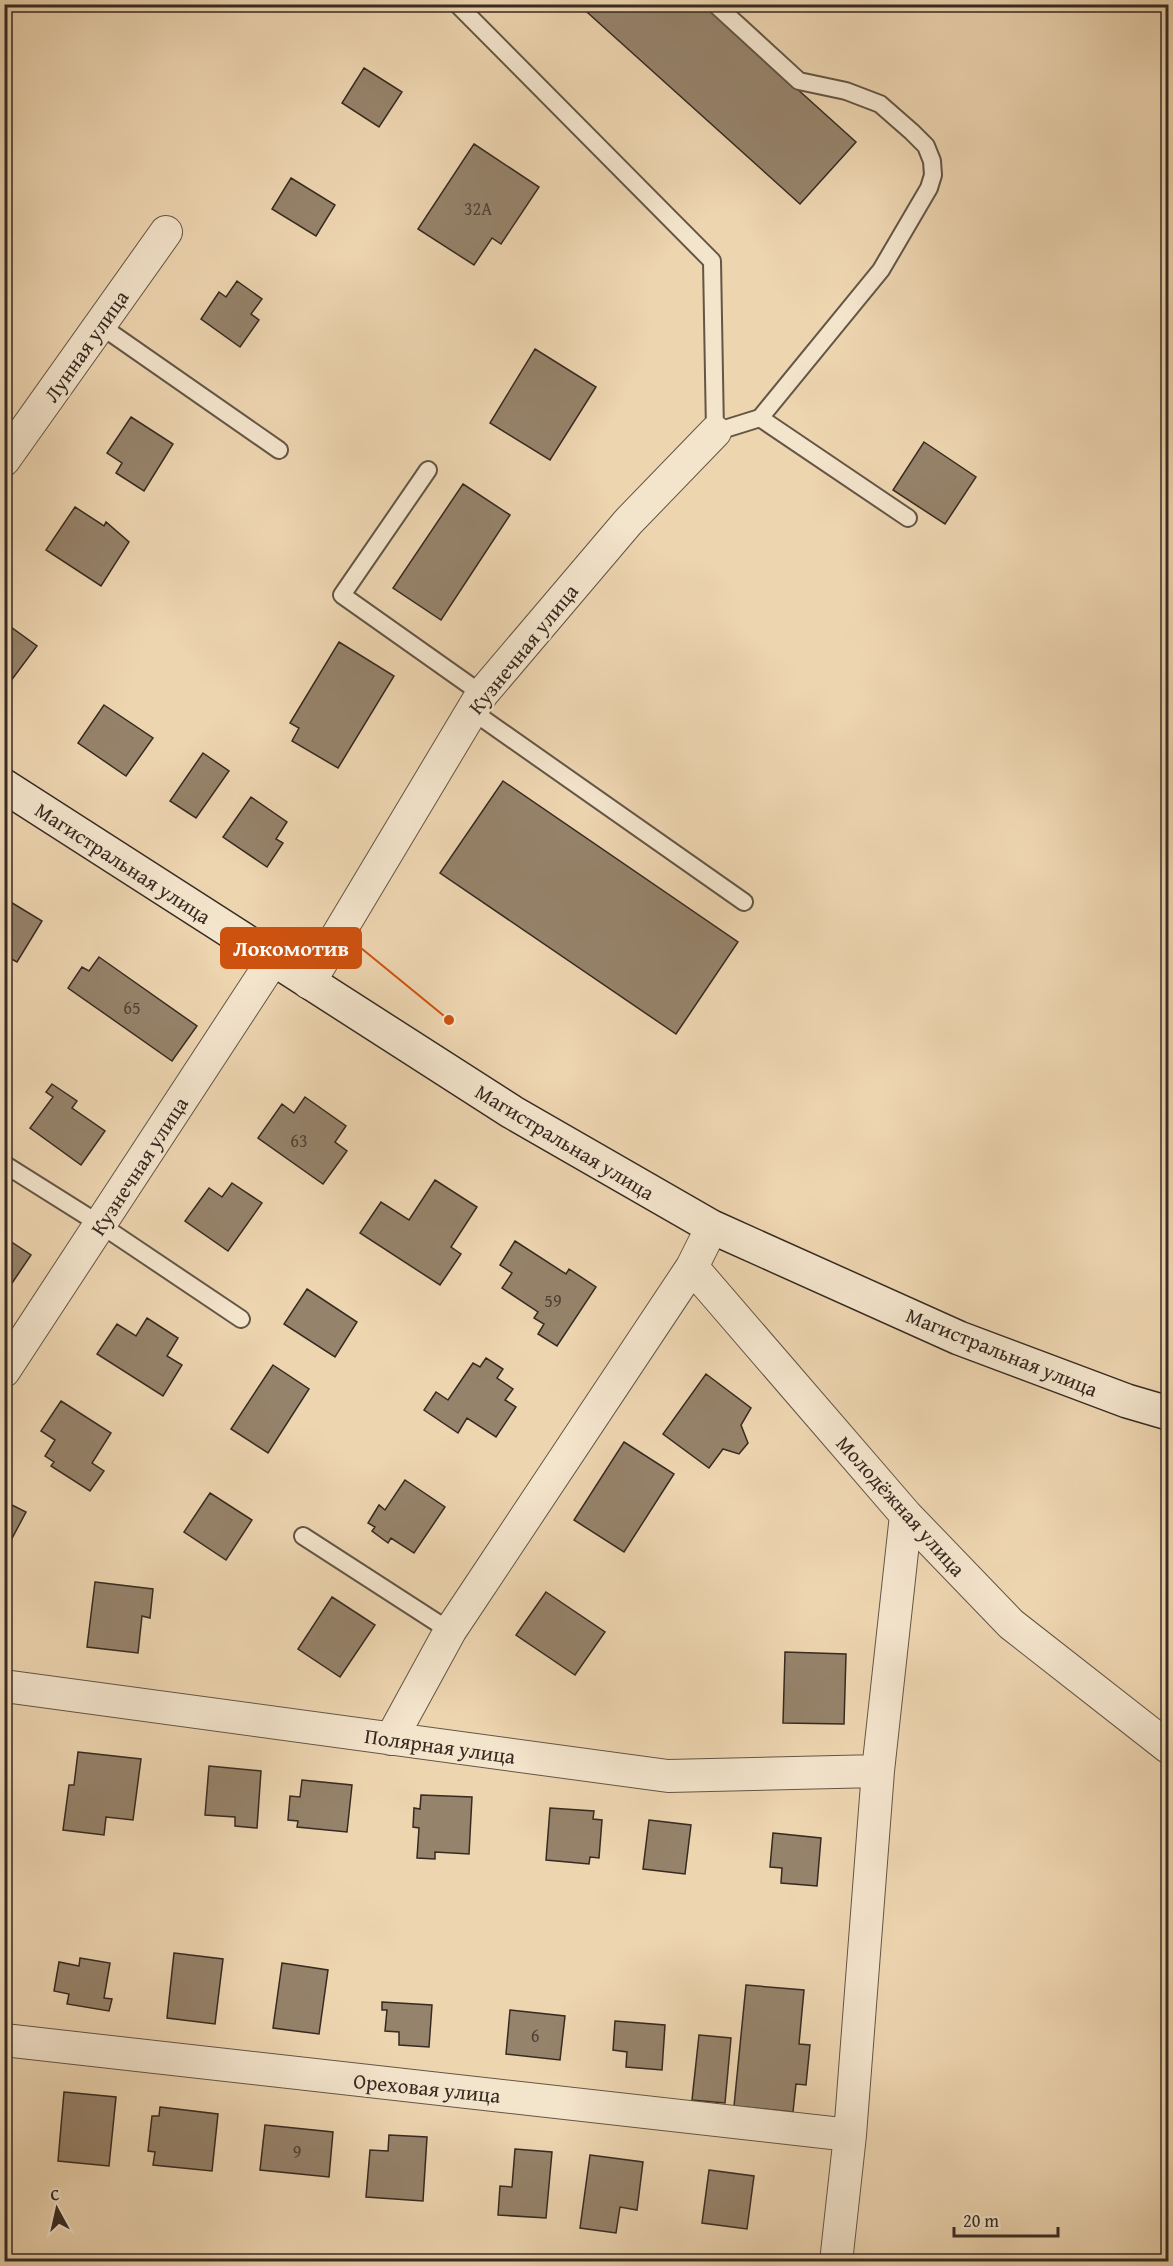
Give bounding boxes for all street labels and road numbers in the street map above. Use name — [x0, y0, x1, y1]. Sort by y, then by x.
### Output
street label: Лунная улица — [36, 284, 136, 408]
street label: Кузнечная улица — [461, 577, 585, 721]
street label: Магистральная улица — [29, 794, 217, 932]
street label: Магистральная улица — [469, 1076, 661, 1208]
street label: Кузнечная улица — [82, 1090, 196, 1242]
street label: Магистральная улица — [902, 1299, 1102, 1405]
street label: Молодёжная улица — [829, 1429, 973, 1583]
street label: Полярная улица — [363, 1720, 517, 1772]
street label: Ореховая улица — [352, 2065, 502, 2111]

